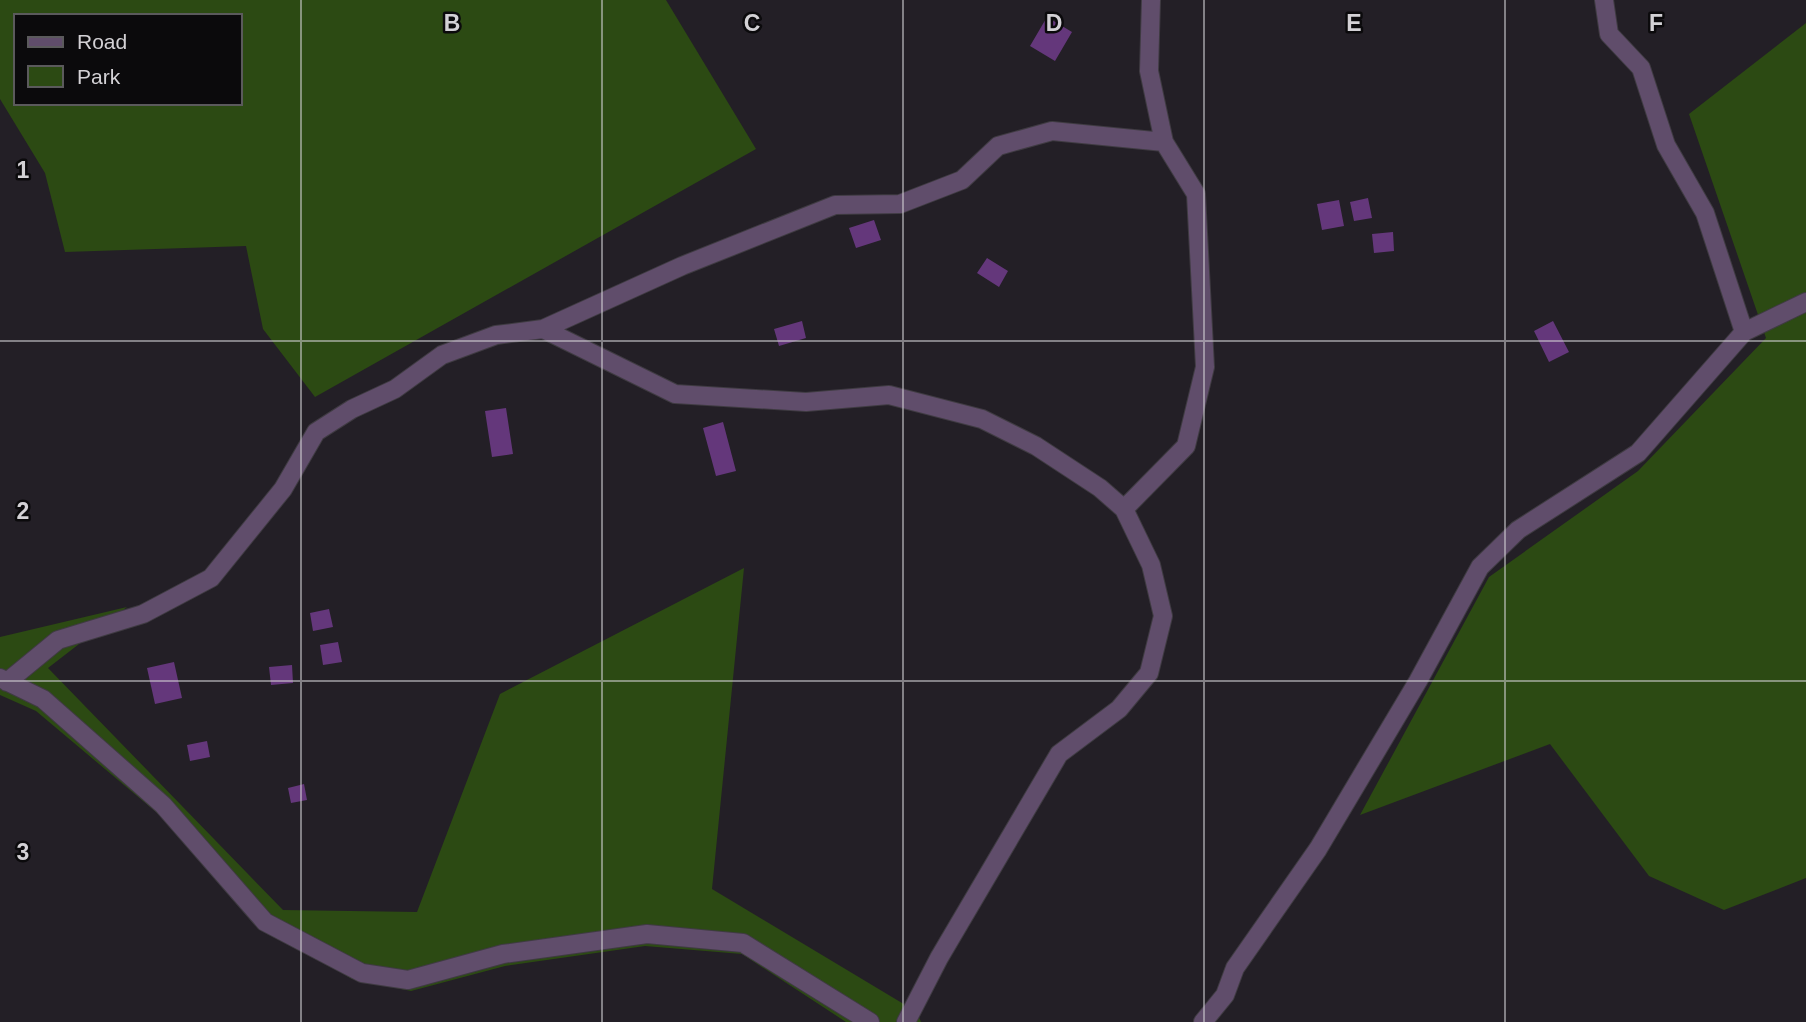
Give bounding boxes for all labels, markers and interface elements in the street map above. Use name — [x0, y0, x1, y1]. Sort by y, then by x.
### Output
text: B — [444, 10, 460, 36]
text: C — [744, 10, 760, 36]
text: D — [1046, 10, 1062, 36]
text: E — [1346, 10, 1362, 36]
text: F — [1649, 10, 1663, 36]
legend — [14, 14, 242, 105]
text: Road — [77, 30, 127, 53]
text: Park — [77, 65, 121, 88]
text: 1 — [17, 157, 30, 183]
text: 2 — [17, 498, 29, 524]
text: 3 — [17, 839, 29, 865]

